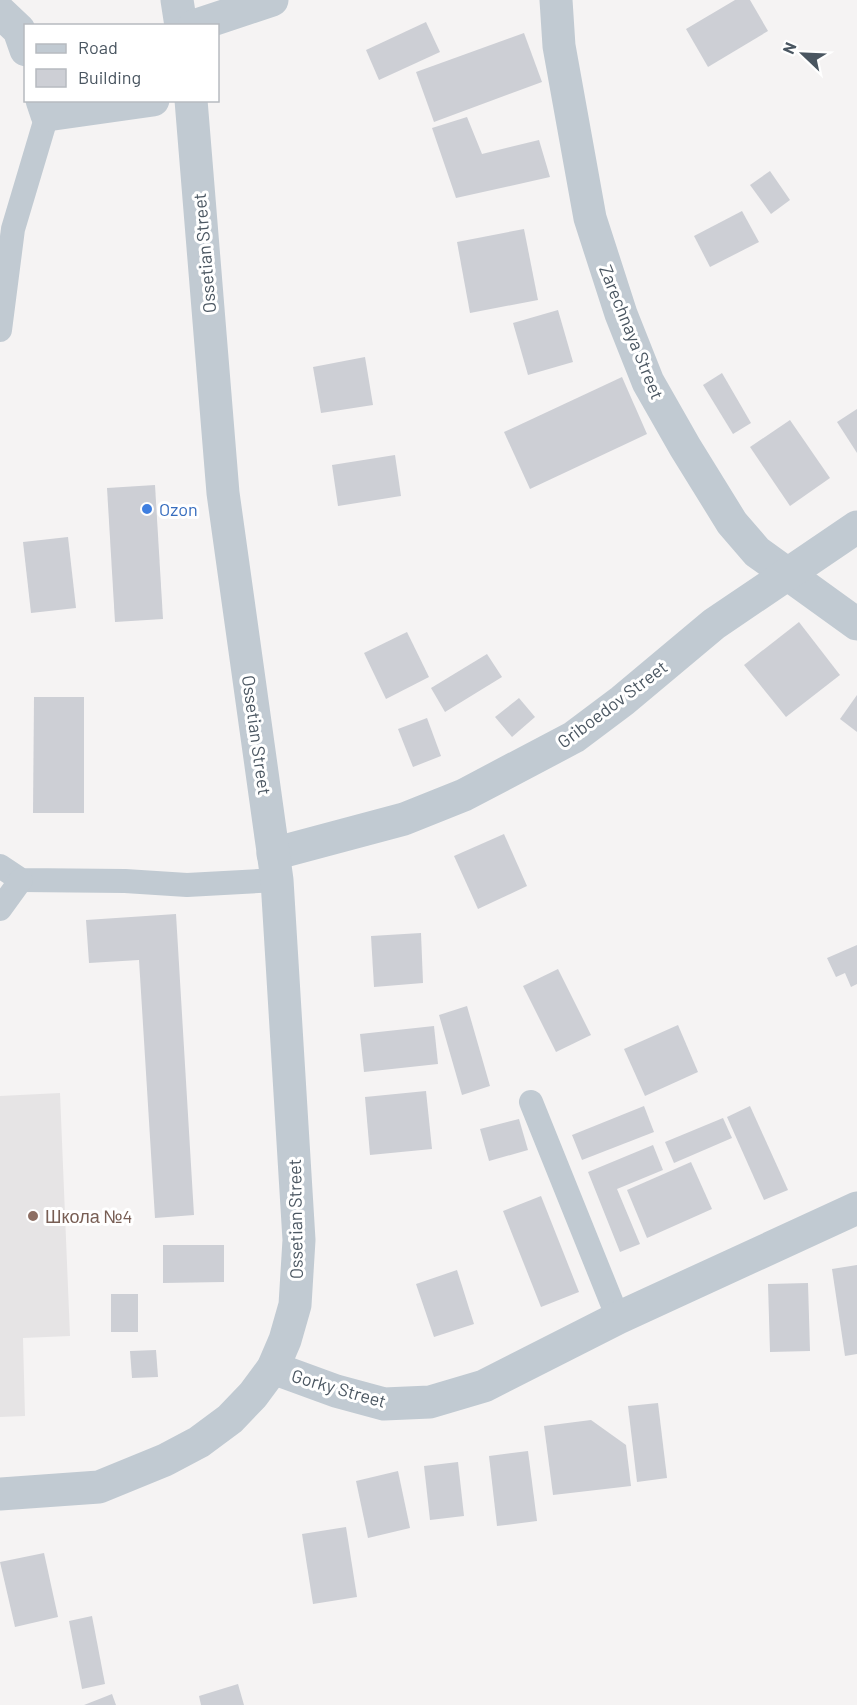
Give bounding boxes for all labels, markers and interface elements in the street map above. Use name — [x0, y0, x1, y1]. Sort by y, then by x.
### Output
legend — [24, 24, 219, 102]
north arrow — [773, 24, 833, 84]
text: Road — [78, 36, 118, 58]
text: N — [778, 39, 800, 57]
text: Building — [78, 66, 141, 88]
street label: Ossetian Street — [188, 192, 220, 314]
street label: Zarechnaya Street — [595, 262, 669, 402]
place label: Ozon — [159, 498, 198, 520]
marker: Ozon — [140, 502, 154, 516]
street label: Griboedov Street — [553, 656, 671, 752]
street label: Ossetian Street — [238, 674, 276, 796]
street label: Ossetian Street — [283, 1159, 307, 1279]
place label: Школа №4 — [45, 1205, 133, 1227]
marker: Школа №4 — [26, 1209, 40, 1223]
street label: Gorky Street — [289, 1364, 389, 1412]

